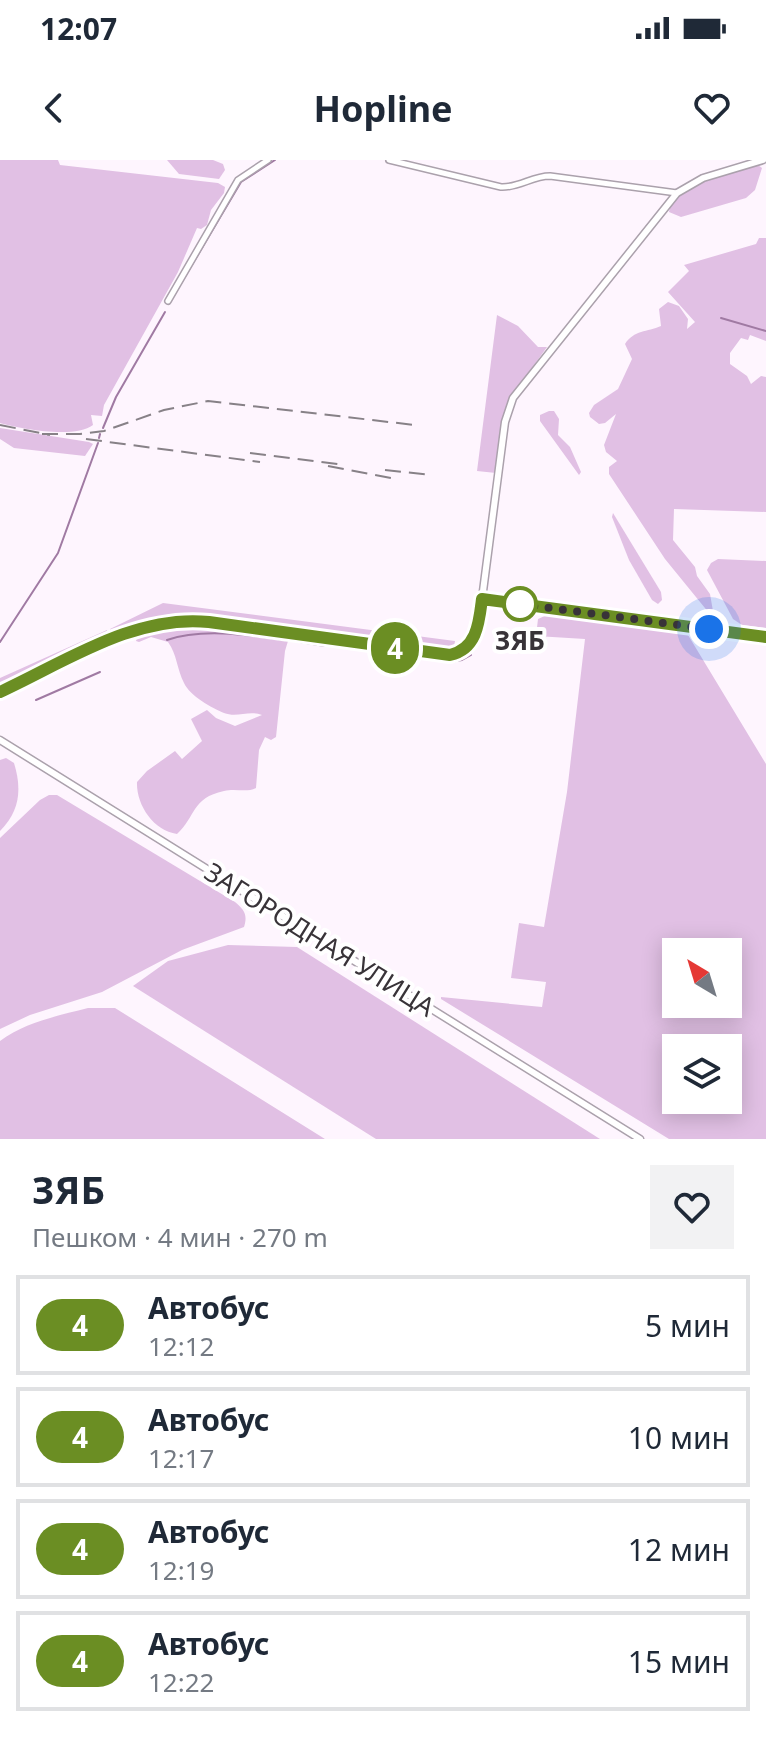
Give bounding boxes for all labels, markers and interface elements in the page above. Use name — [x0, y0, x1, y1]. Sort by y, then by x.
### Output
text: 12:07 — [40, 8, 117, 49]
text: Hopline — [313, 84, 453, 133]
icon: back — [32, 86, 76, 130]
icon: heart — [690, 86, 734, 130]
marker: ЗЯБ — [503, 587, 537, 621]
your location — [689, 609, 729, 649]
line badge: 4 — [369, 622, 421, 674]
place label: ЗЯБ — [495, 622, 545, 658]
text: 4 — [387, 629, 403, 667]
street label: ЗАГОРОДНАЯ УЛИЦА — [198, 854, 442, 1025]
north arrow — [662, 938, 742, 1018]
map controls — [662, 938, 742, 1114]
button: layers — [662, 1034, 742, 1114]
text: ЗЯБ — [32, 1163, 105, 1215]
button: heart — [650, 1165, 734, 1249]
text: Пешком · 4 мин · 270 m — [32, 1219, 328, 1255]
text: Автобус — [148, 1287, 270, 1328]
text: 5 мин — [645, 1305, 730, 1346]
text: 4 — [72, 1306, 88, 1344]
text: 12:12 — [148, 1328, 214, 1364]
text: Автобус — [148, 1399, 270, 1440]
text: 10 мин — [628, 1417, 730, 1458]
text: 4 — [72, 1418, 88, 1456]
text: 12:17 — [148, 1440, 214, 1476]
text: Автобус — [148, 1511, 270, 1552]
text: 12 мин — [628, 1529, 730, 1570]
text: 4 — [72, 1530, 88, 1568]
text: 12:19 — [148, 1552, 214, 1588]
text: Автобус — [148, 1623, 270, 1664]
text: 15 мин — [628, 1641, 730, 1682]
text: 4 — [72, 1642, 88, 1680]
text: 12:22 — [148, 1664, 214, 1700]

